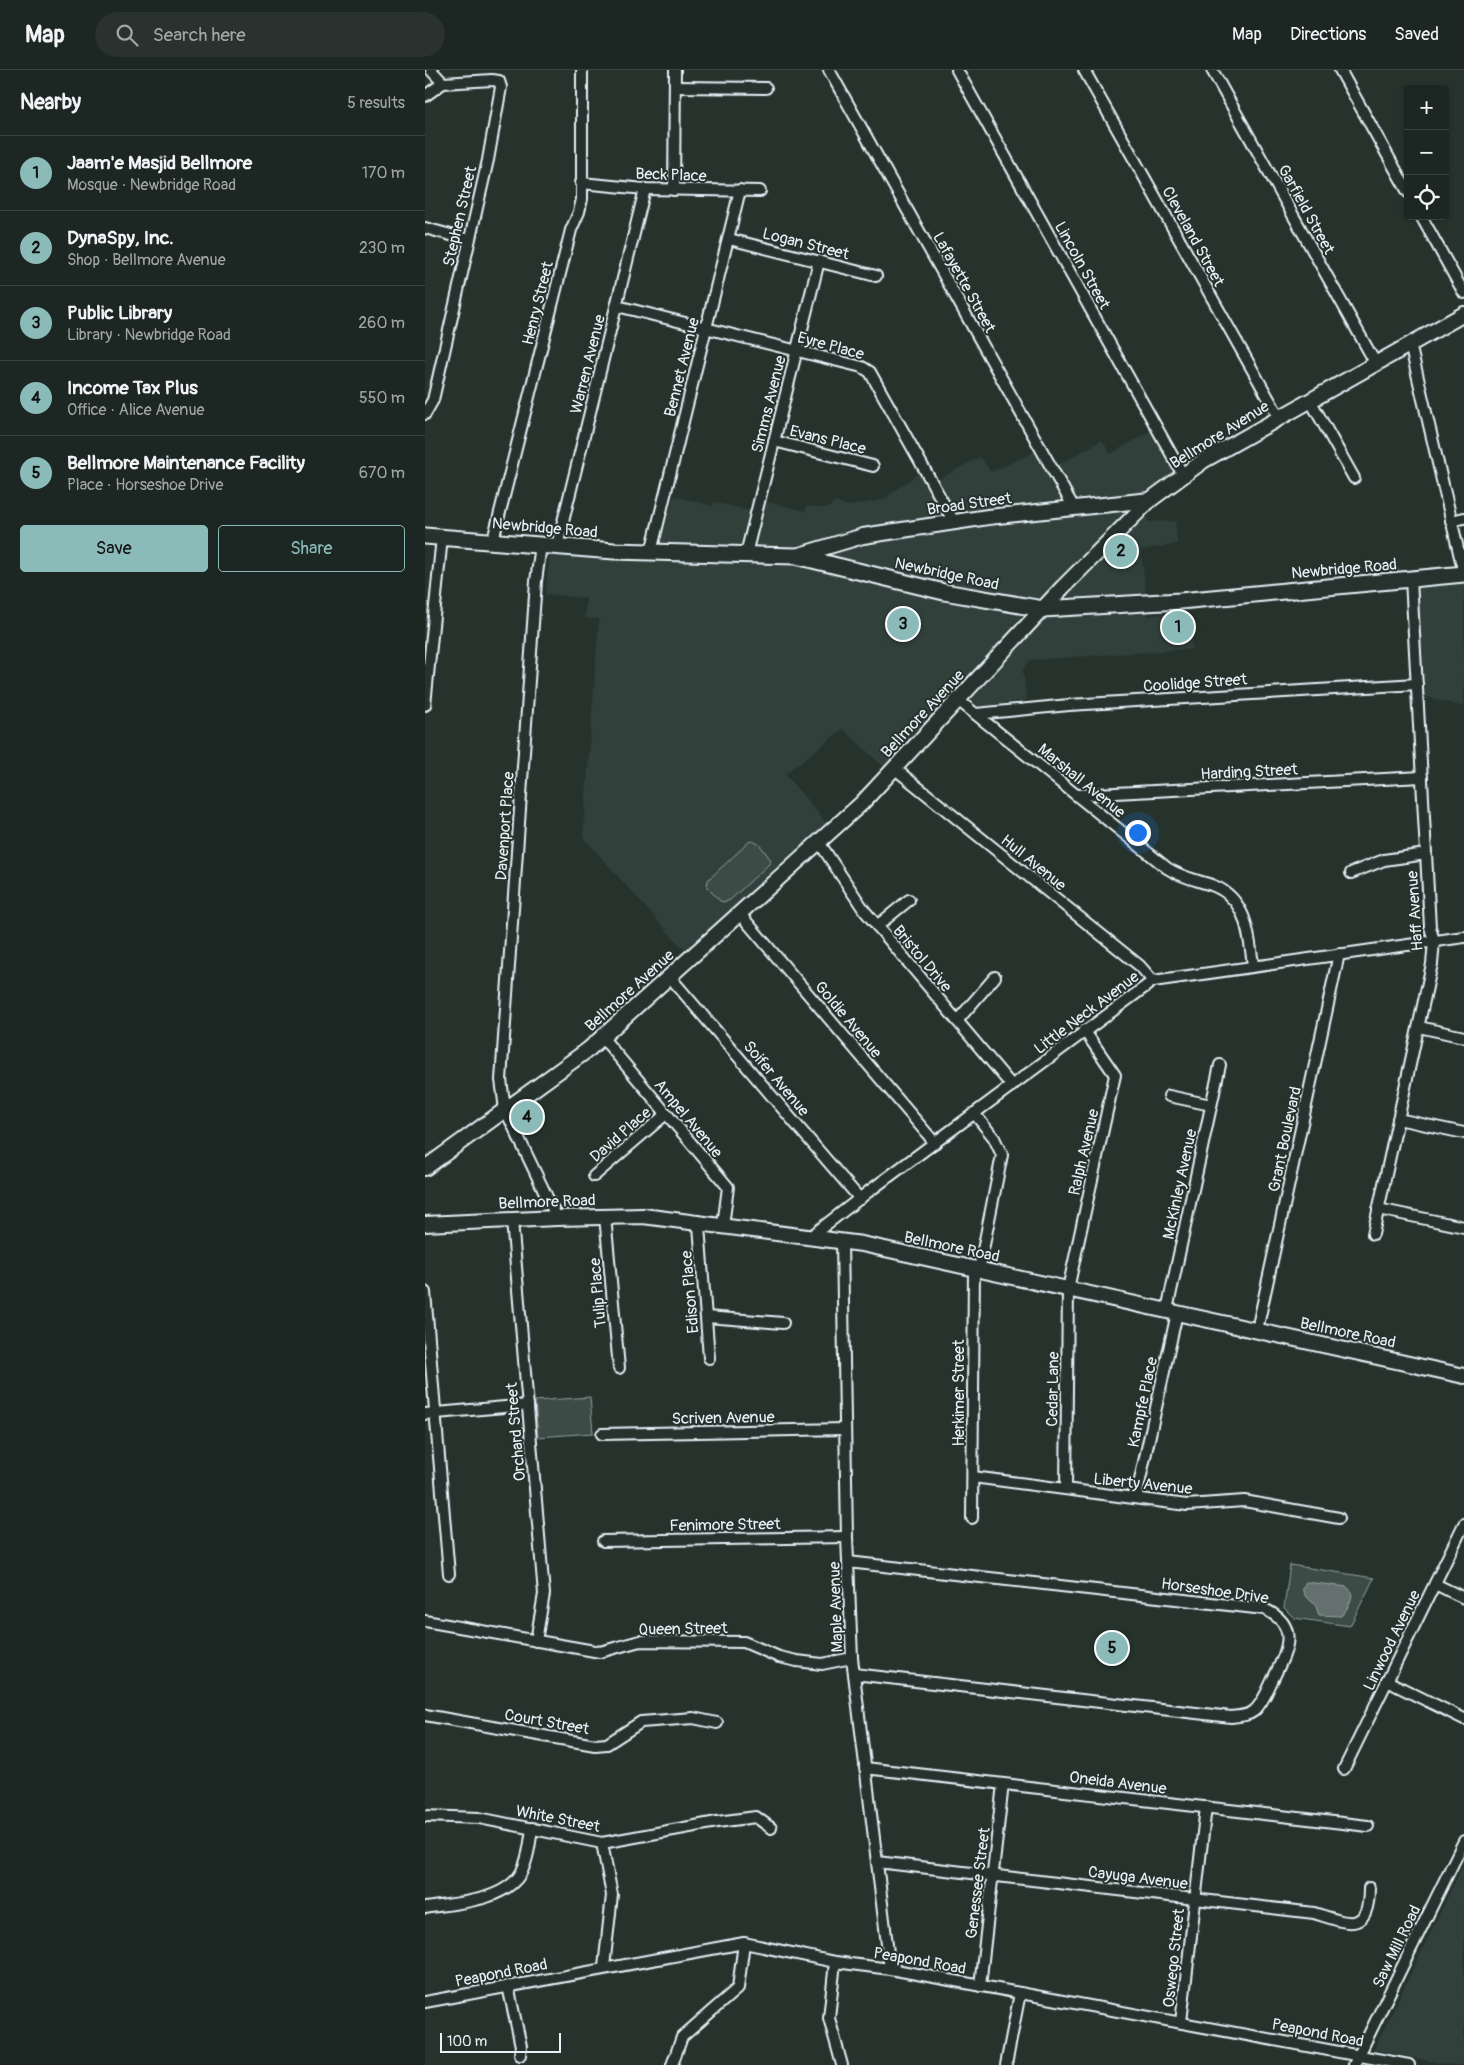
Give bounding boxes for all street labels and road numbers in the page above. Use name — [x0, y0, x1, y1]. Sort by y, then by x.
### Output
street label: Garfield Street — [1273, 161, 1339, 258]
street label: Stephen Street — [439, 164, 481, 268]
street label: Beck Place — [635, 164, 707, 186]
street label: Cleveland Street — [1157, 183, 1229, 290]
street label: Lincoln Street — [1050, 218, 1115, 313]
street label: Logan Street — [760, 224, 852, 265]
street label: Lafayette Street — [928, 229, 1000, 337]
street label: Henry Street — [518, 259, 558, 347]
street label: Warren Avenue — [566, 312, 610, 416]
street label: Bennet Avenue — [660, 315, 704, 419]
street label: Eyre Place — [795, 328, 866, 364]
street label: Simms Avenue — [747, 353, 791, 455]
street label: Bellmore Avenue — [1166, 396, 1273, 473]
street label: Evans Place — [788, 421, 868, 459]
street label: Broad Street — [926, 488, 1013, 520]
street label: Newbridge Road — [491, 513, 599, 543]
street label: Newbridge Road — [893, 553, 1001, 595]
street label: Newbridge Road — [1290, 554, 1398, 584]
street label: Bellmore Avenue — [877, 665, 969, 762]
street label: Coolidge Street — [1142, 669, 1248, 697]
street label: Marshall Avenue — [1033, 739, 1129, 822]
street label: Harding Street — [1200, 759, 1299, 785]
street label: Davenport Place — [491, 771, 519, 881]
street label: Hull Avenue — [997, 830, 1070, 895]
street label: Haff Avenue — [1402, 870, 1428, 952]
street label: Bristol Drive — [888, 921, 956, 996]
street label: Bellmore Avenue — [581, 945, 679, 1036]
street label: Little Neck Avenue — [1030, 967, 1143, 1059]
street label: Goldie Avenue — [810, 977, 886, 1062]
street label: Soifer Avenue — [739, 1037, 814, 1121]
street label: Ampel Avenue — [650, 1075, 727, 1162]
street label: Grant Boulevard — [1264, 1085, 1306, 1194]
street label: David Place — [586, 1103, 656, 1167]
street label: Ralph Avenue — [1064, 1107, 1104, 1197]
street label: McKinley Avenue — [1159, 1127, 1201, 1241]
street label: Bellmore Road — [498, 1190, 596, 1214]
street label: Bellmore Road — [902, 1227, 1001, 1267]
street label: Edison Place — [676, 1249, 704, 1334]
street label: Tulip Place — [585, 1257, 611, 1329]
street label: Bellmore Road — [1298, 1313, 1397, 1353]
street label: Herkimer Street — [949, 1339, 969, 1446]
street label: Cedar Lane — [1042, 1351, 1064, 1427]
street label: Kampfe Place — [1124, 1355, 1162, 1449]
street label: Orchard Street — [502, 1381, 530, 1482]
street label: Scriven Avenue — [671, 1407, 775, 1429]
street label: Liberty Avenue — [1092, 1469, 1193, 1499]
street label: Fenimore Street — [669, 1514, 781, 1536]
street label: Maple Avenue — [824, 1561, 848, 1653]
street label: Horseshoe Drive — [1160, 1574, 1270, 1608]
street label: Linwood Avenue — [1359, 1587, 1425, 1694]
street label: Queen Street — [638, 1618, 728, 1640]
street label: Court Street — [503, 1705, 591, 1739]
street label: Oneida Avenue — [1068, 1767, 1168, 1799]
street label: White Street — [514, 1801, 602, 1837]
street label: Genessee Street — [961, 1826, 995, 1940]
street label: Cayuga Avenue — [1087, 1862, 1189, 1894]
street label: Saw Mill Road — [1368, 1902, 1426, 1991]
street label: Oswego Street — [1159, 1907, 1189, 2009]
street label: Peapond Road — [872, 1943, 968, 1979]
street label: Peapond Road — [453, 1954, 549, 1992]
street label: Peapond Road — [1270, 2014, 1366, 2052]

